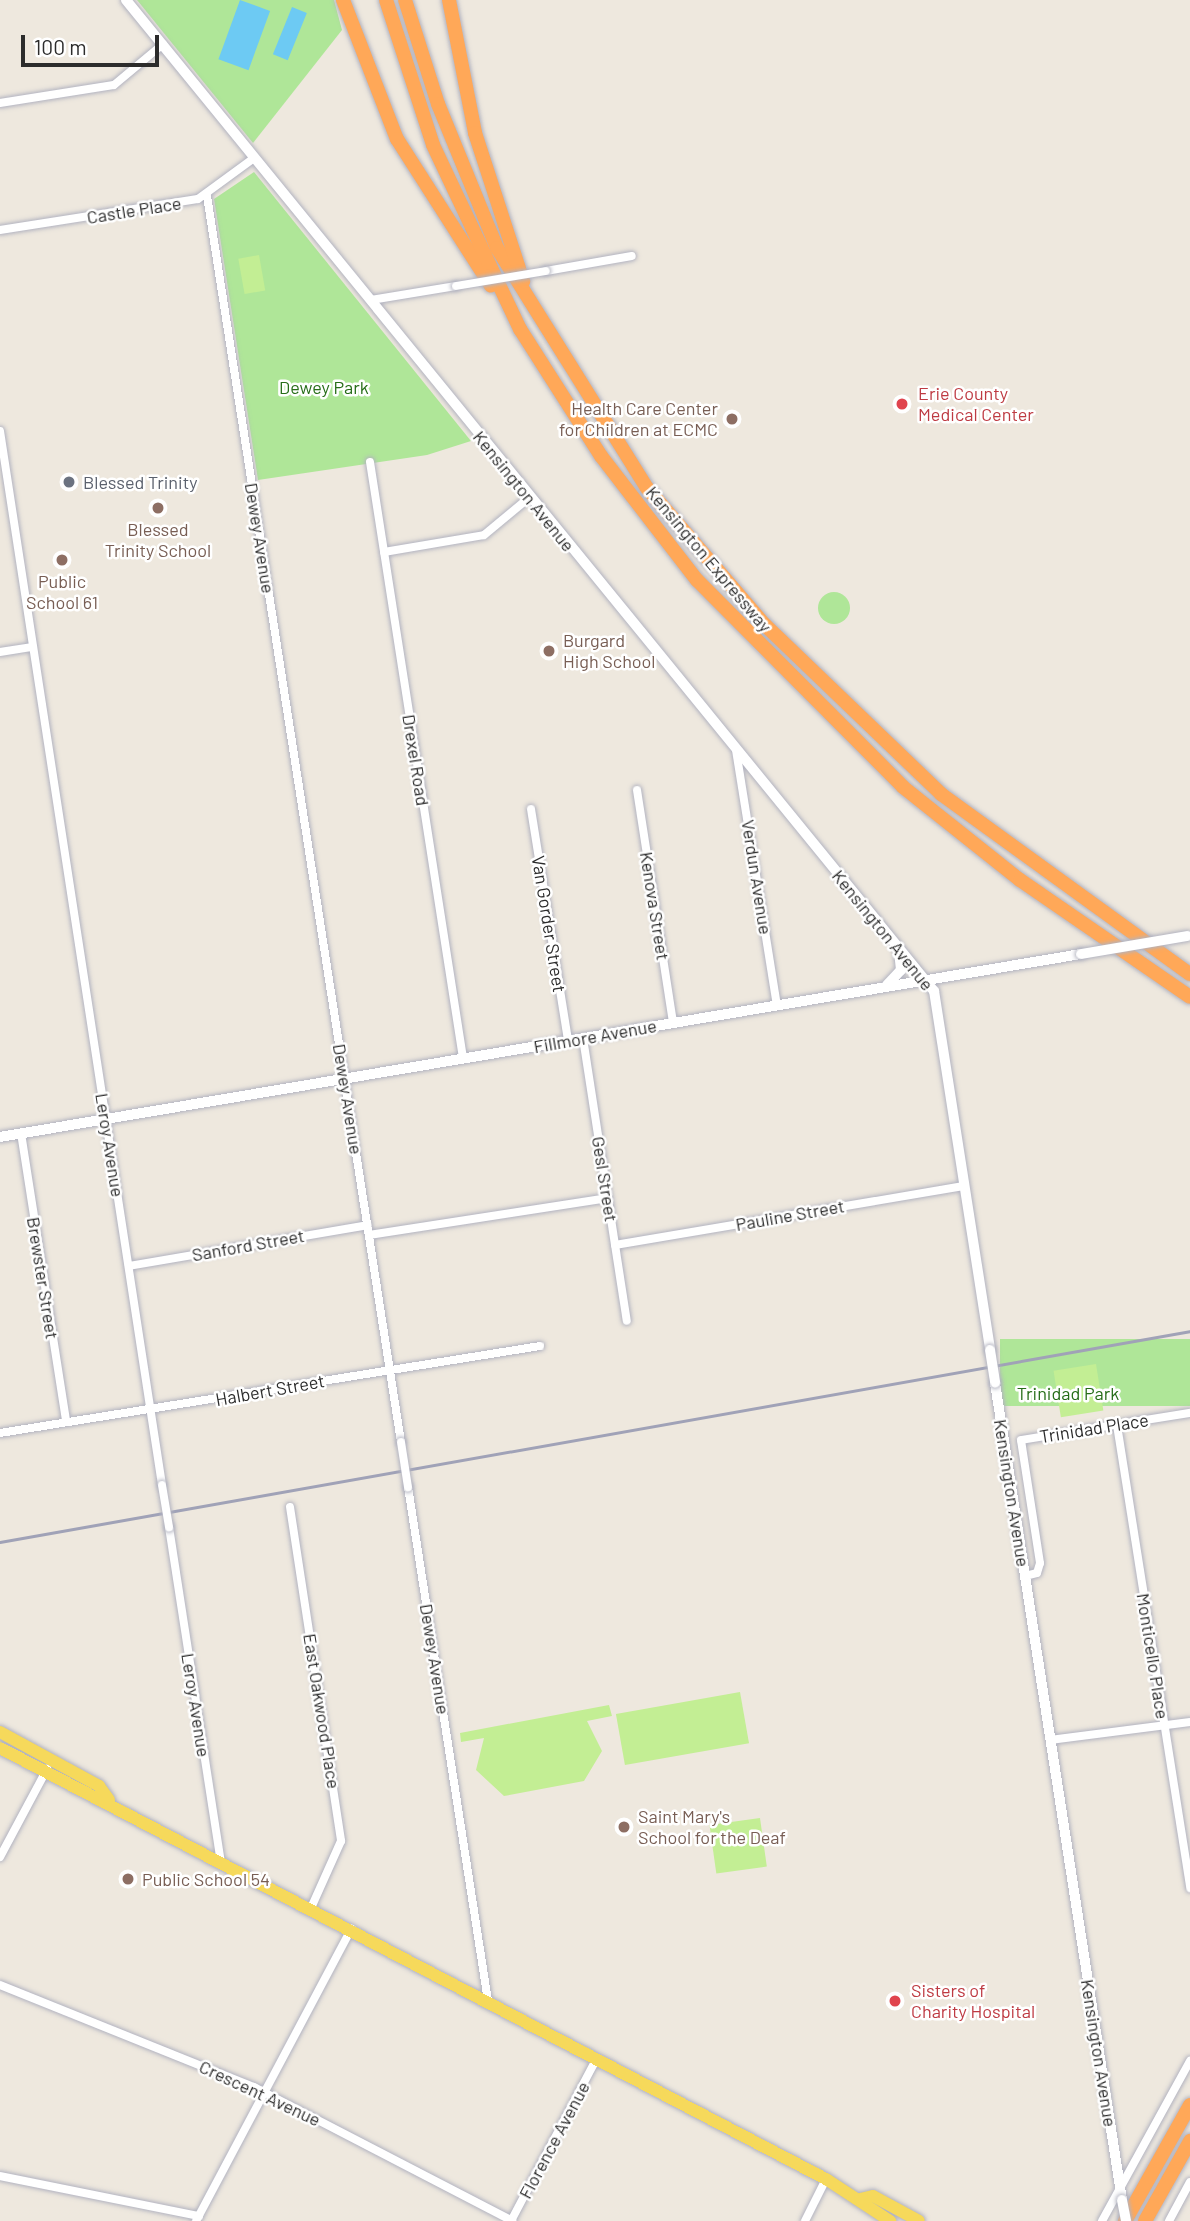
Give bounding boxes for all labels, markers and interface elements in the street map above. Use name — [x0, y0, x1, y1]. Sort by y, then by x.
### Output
scale bar — [24, 21, 163, 65]
text: 100 m — [34, 34, 87, 59]
street label: Castle Place — [85, 192, 183, 228]
park label: Dewey Park — [279, 376, 369, 398]
place label: Erie County Medical Center — [918, 383, 1034, 426]
marker: Erie County Medical Center — [892, 394, 912, 414]
place label: Health Care Center for Children at ECMC — [559, 398, 718, 440]
marker: Health Care Center for Children at ECMC — [724, 411, 740, 427]
street label: Kensington Avenue — [469, 426, 579, 556]
place label: Blessed Trinity — [83, 471, 197, 493]
marker: Blessed Trinity — [61, 474, 77, 490]
street label: Dewey Avenue — [241, 481, 279, 595]
street label: Kensington Expressway — [642, 482, 776, 636]
marker: Blessed Trinity School — [150, 500, 166, 516]
place label: Blessed Trinity School — [105, 519, 211, 562]
marker: Public School 61 — [54, 552, 70, 568]
place label: Public School 61 — [26, 571, 98, 614]
place label: Burgard High School — [563, 630, 656, 672]
marker: Burgard High School — [541, 643, 557, 659]
street label: Drexel Road — [398, 713, 434, 807]
street label: Verdun Avenue — [737, 818, 777, 936]
street label: Kenova Street — [636, 850, 674, 962]
street label: Van Gorder Street — [528, 854, 570, 994]
street label: Kensington Avenue — [828, 865, 938, 995]
street label: Fillmore Avenue — [532, 1015, 658, 1057]
street label: Dewey Avenue — [329, 1042, 367, 1156]
street label: Leroy Avenue — [91, 1092, 129, 1198]
street label: Gesl Street — [588, 1135, 622, 1223]
street label: Pauline Street — [734, 1195, 846, 1235]
street label: Brewster Street — [23, 1215, 63, 1341]
street label: Sanford Street — [190, 1224, 306, 1266]
street label: Halbert Street — [214, 1370, 326, 1410]
park label: Trinidad Park — [1017, 1382, 1119, 1404]
street label: Trinidad Place — [1038, 1409, 1150, 1447]
street label: Kensington Avenue — [990, 1418, 1034, 1568]
street label: Monticello Place — [1132, 1592, 1174, 1720]
street label: Dewey Avenue — [416, 1602, 454, 1716]
street label: East Oakwood Place — [299, 1632, 345, 1790]
street label: Leroy Avenue — [177, 1652, 215, 1758]
place label: Saint Mary's School for the Deaf — [638, 1806, 786, 1848]
marker: Saint Mary's School for the Deaf — [616, 1819, 632, 1835]
place label: Public School 54 — [142, 1868, 270, 1890]
marker: Public School 54 — [120, 1871, 136, 1887]
street label: Kensington Avenue — [1077, 1978, 1121, 2128]
place label: Sisters of Charity Hospital — [911, 1980, 1035, 2022]
marker: Sisters of Charity Hospital — [885, 1991, 905, 2011]
street label: Crescent Avenue — [196, 2055, 324, 2131]
street label: Florence Avenue — [514, 2078, 594, 2202]

